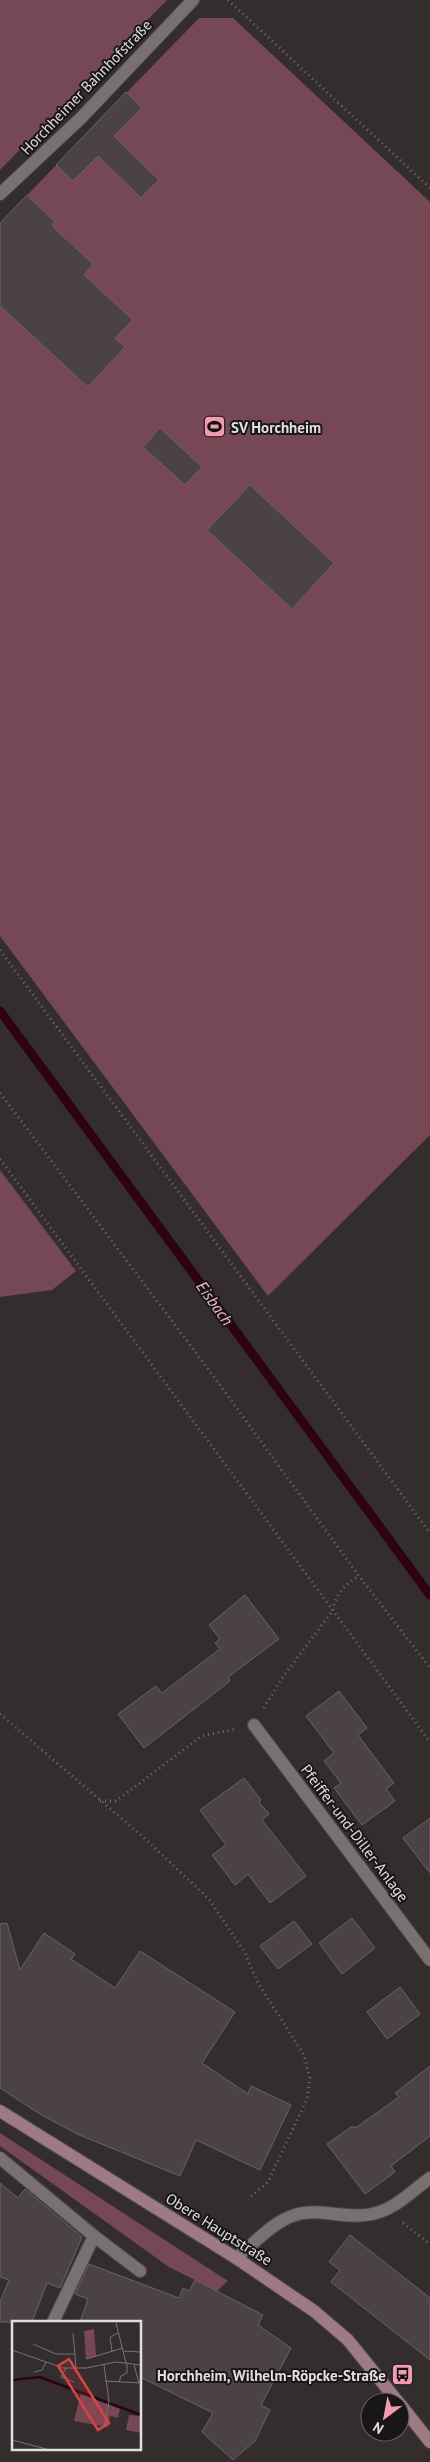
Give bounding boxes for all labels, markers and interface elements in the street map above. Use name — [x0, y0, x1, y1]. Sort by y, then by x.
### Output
street label: Horchheimer Bahnhofstraße — [16, 15, 156, 159]
sports icon: SV Horchheim — [203, 415, 227, 439]
place label: SV Horchheim — [231, 418, 321, 437]
water label: Eisbach — [192, 1277, 238, 1329]
street label: Pfeiffer-und-Diller-Anlage — [297, 1761, 413, 1905]
street label: Obere Hauptstraße — [162, 2189, 276, 2269]
inset map — [12, 2321, 141, 2450]
bus stop icon: Horchheim, Wilhelm-Röpcke-Straße — [390, 2363, 414, 2387]
place label: Horchheim, Wilhelm-Röpcke-Straße — [157, 2366, 386, 2385]
north arrow — [360, 2392, 410, 2442]
text: N — [369, 2418, 387, 2438]

